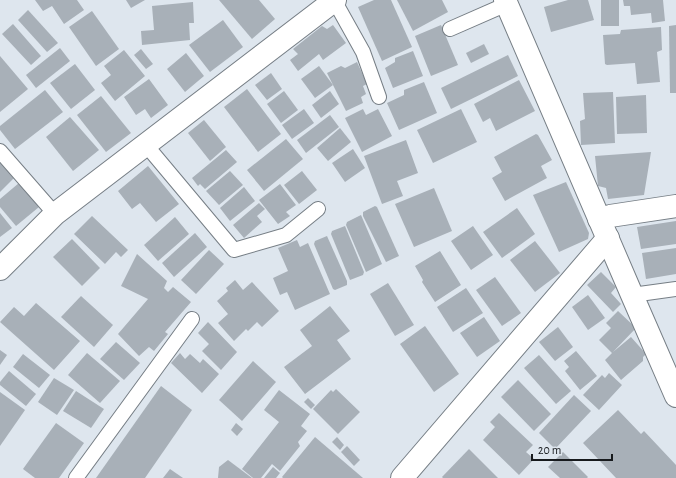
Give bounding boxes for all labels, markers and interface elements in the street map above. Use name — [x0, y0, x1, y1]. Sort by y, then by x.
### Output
scale bar — [532, 436, 612, 462]
text: 20 m — [538, 444, 561, 456]

